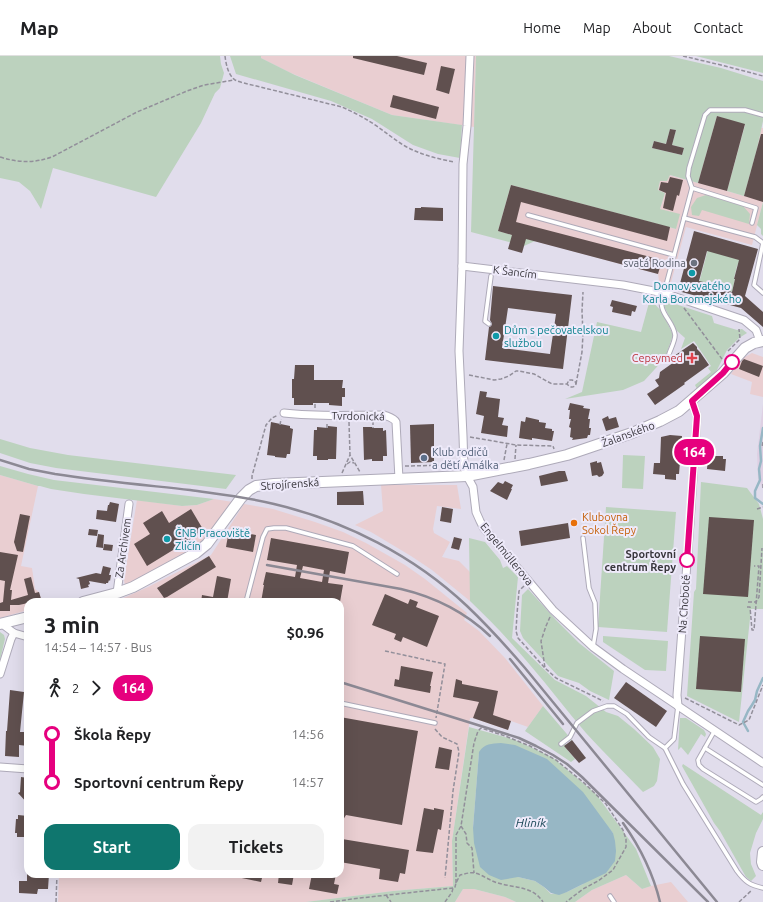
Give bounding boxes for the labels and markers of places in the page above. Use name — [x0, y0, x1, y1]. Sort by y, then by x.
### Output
place label: svatá Rodina — [623, 257, 686, 269]
marker: svatá Rodina — [689, 258, 699, 268]
marker: Domov svatého Karla Boromejského — [687, 268, 697, 278]
place label: Domov svatého Karla Boromejského — [643, 280, 741, 305]
place label: Dům s pečovatelskou službou — [504, 324, 608, 349]
marker: Dům s pečovatelskou službou — [491, 331, 501, 341]
place label: Cepsymed — [632, 352, 683, 364]
marker: Cepsymed — [686, 352, 698, 364]
unlabelled marker — [724, 354, 740, 370]
place label: Klub rodičů a dětí Amálka — [432, 446, 499, 471]
marker: Klub rodičů a dětí Amálka — [419, 453, 429, 463]
place label: Klubovna Sokol Řepy — [582, 511, 637, 536]
marker: Klubovna Sokol Řepy — [569, 518, 579, 528]
place label: ČNB Pracoviště Zličín — [175, 526, 250, 552]
marker: ČNB Pracoviště Zličín — [162, 534, 172, 544]
place label: Sportovní centrum Řepy — [605, 548, 676, 573]
marker: Sportovní centrum Řepy — [679, 552, 695, 568]

